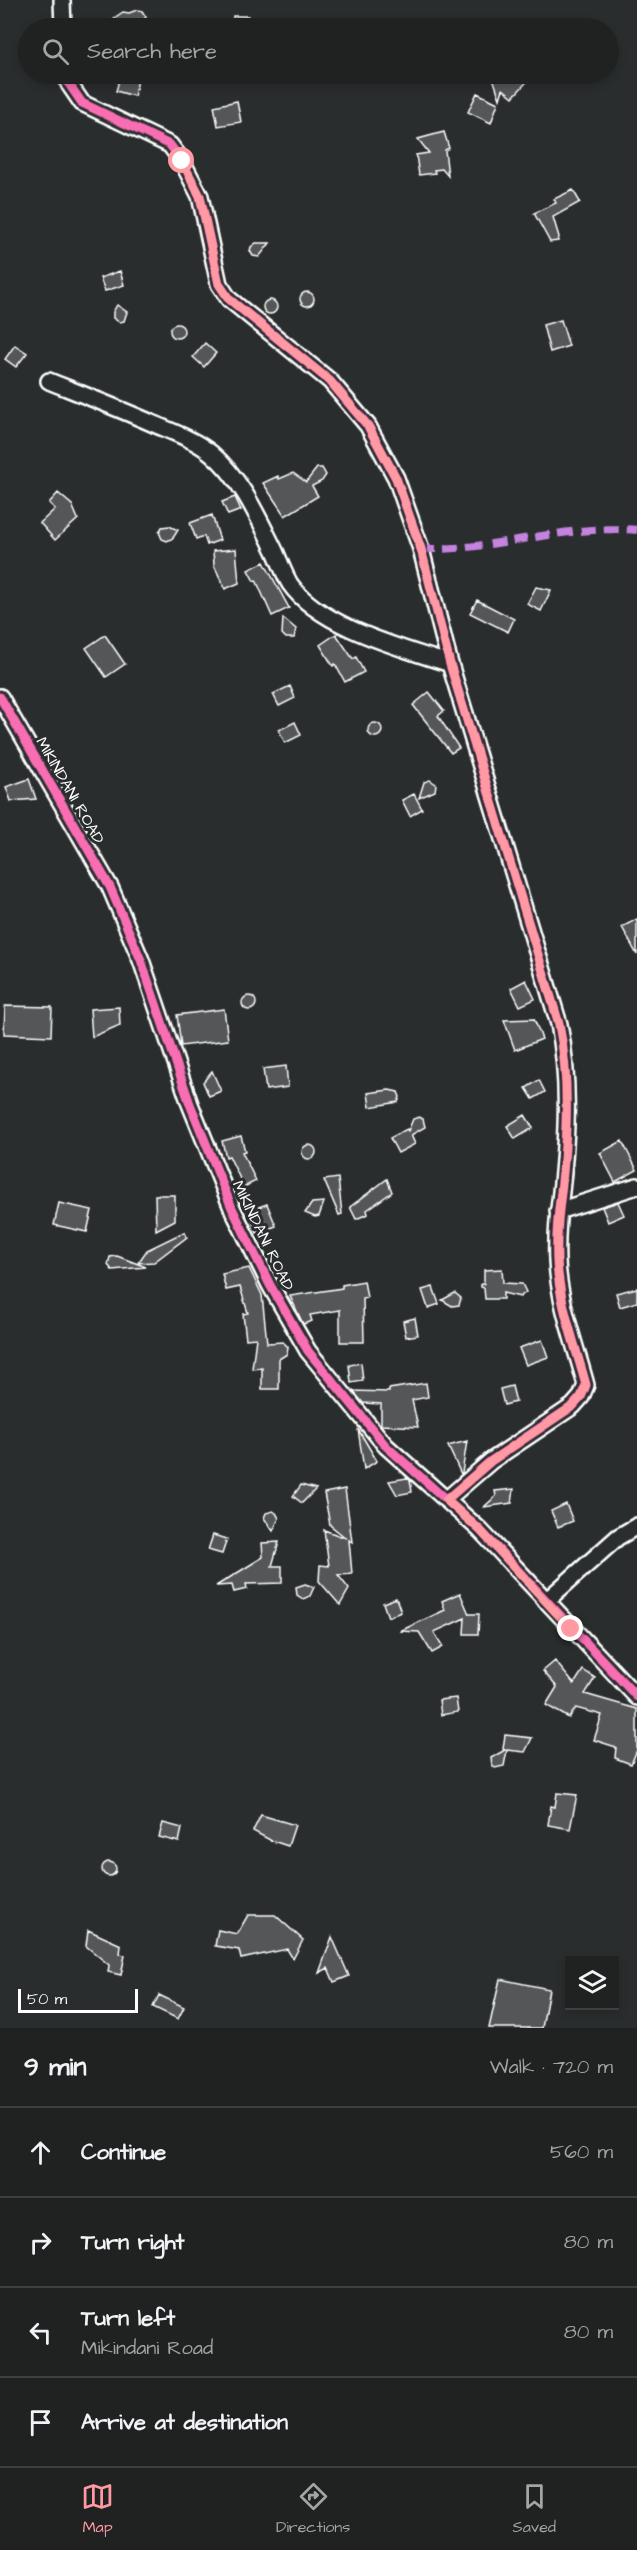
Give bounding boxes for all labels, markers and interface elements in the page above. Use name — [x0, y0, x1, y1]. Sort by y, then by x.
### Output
search box — [18, 18, 619, 84]
icon: search — [39, 35, 72, 68]
text: Search here — [87, 36, 217, 67]
route start — [168, 147, 194, 173]
street label: MIKINDANI ROAD — [31, 733, 110, 848]
street label: MIKINDANI ROAD — [227, 1177, 299, 1294]
route end — [557, 1615, 583, 1641]
map controls — [565, 1956, 619, 2010]
button: layers — [565, 1956, 619, 2010]
scale bar — [18, 1986, 138, 2014]
text: 50 m — [27, 1988, 67, 2010]
text: 9 min — [24, 2049, 86, 2085]
text: Walk · 720 m — [490, 2053, 613, 2081]
icon: ahead — [24, 2136, 57, 2169]
text: Continue — [81, 2137, 166, 2168]
text: 560 m — [550, 2138, 613, 2166]
icon: right — [24, 2226, 57, 2259]
text: Turn right — [81, 2227, 184, 2258]
text: 80 m — [564, 2228, 613, 2256]
text: Turn left — [81, 2303, 175, 2334]
icon: left — [24, 2316, 57, 2349]
text: 80 m — [564, 2318, 613, 2346]
text: Mikindani Road — [81, 2334, 213, 2362]
icon: arrive — [24, 2406, 57, 2439]
text: Arrive at destination — [81, 2407, 288, 2438]
tab: Map — [81, 2480, 114, 2538]
tab: Directions — [276, 2480, 350, 2538]
tab: Saved — [512, 2480, 556, 2538]

